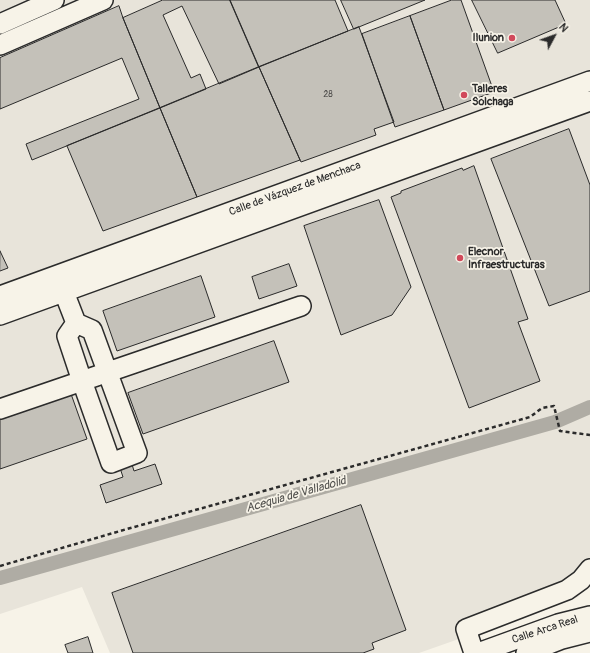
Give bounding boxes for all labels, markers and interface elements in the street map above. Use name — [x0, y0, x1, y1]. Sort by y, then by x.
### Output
north arrow — [534, 16, 574, 56]
text: N — [556, 21, 571, 35]
place label: Ilunion — [473, 31, 504, 45]
marker: Ilunion — [507, 33, 517, 43]
place label: Talleres Solchaga — [472, 82, 513, 108]
house number: 28 — [323, 90, 333, 100]
marker: Talleres Solchaga — [459, 90, 469, 100]
street label: Calle de Vázquez de Menchaca — [227, 159, 363, 219]
place label: Elecnor Infraestructuras — [468, 245, 545, 271]
marker: Elecnor Infraestructuras — [455, 253, 465, 263]
water label: Acequia de Valladolid — [244, 474, 348, 516]
street label: Calle Arca Real — [510, 613, 580, 647]

